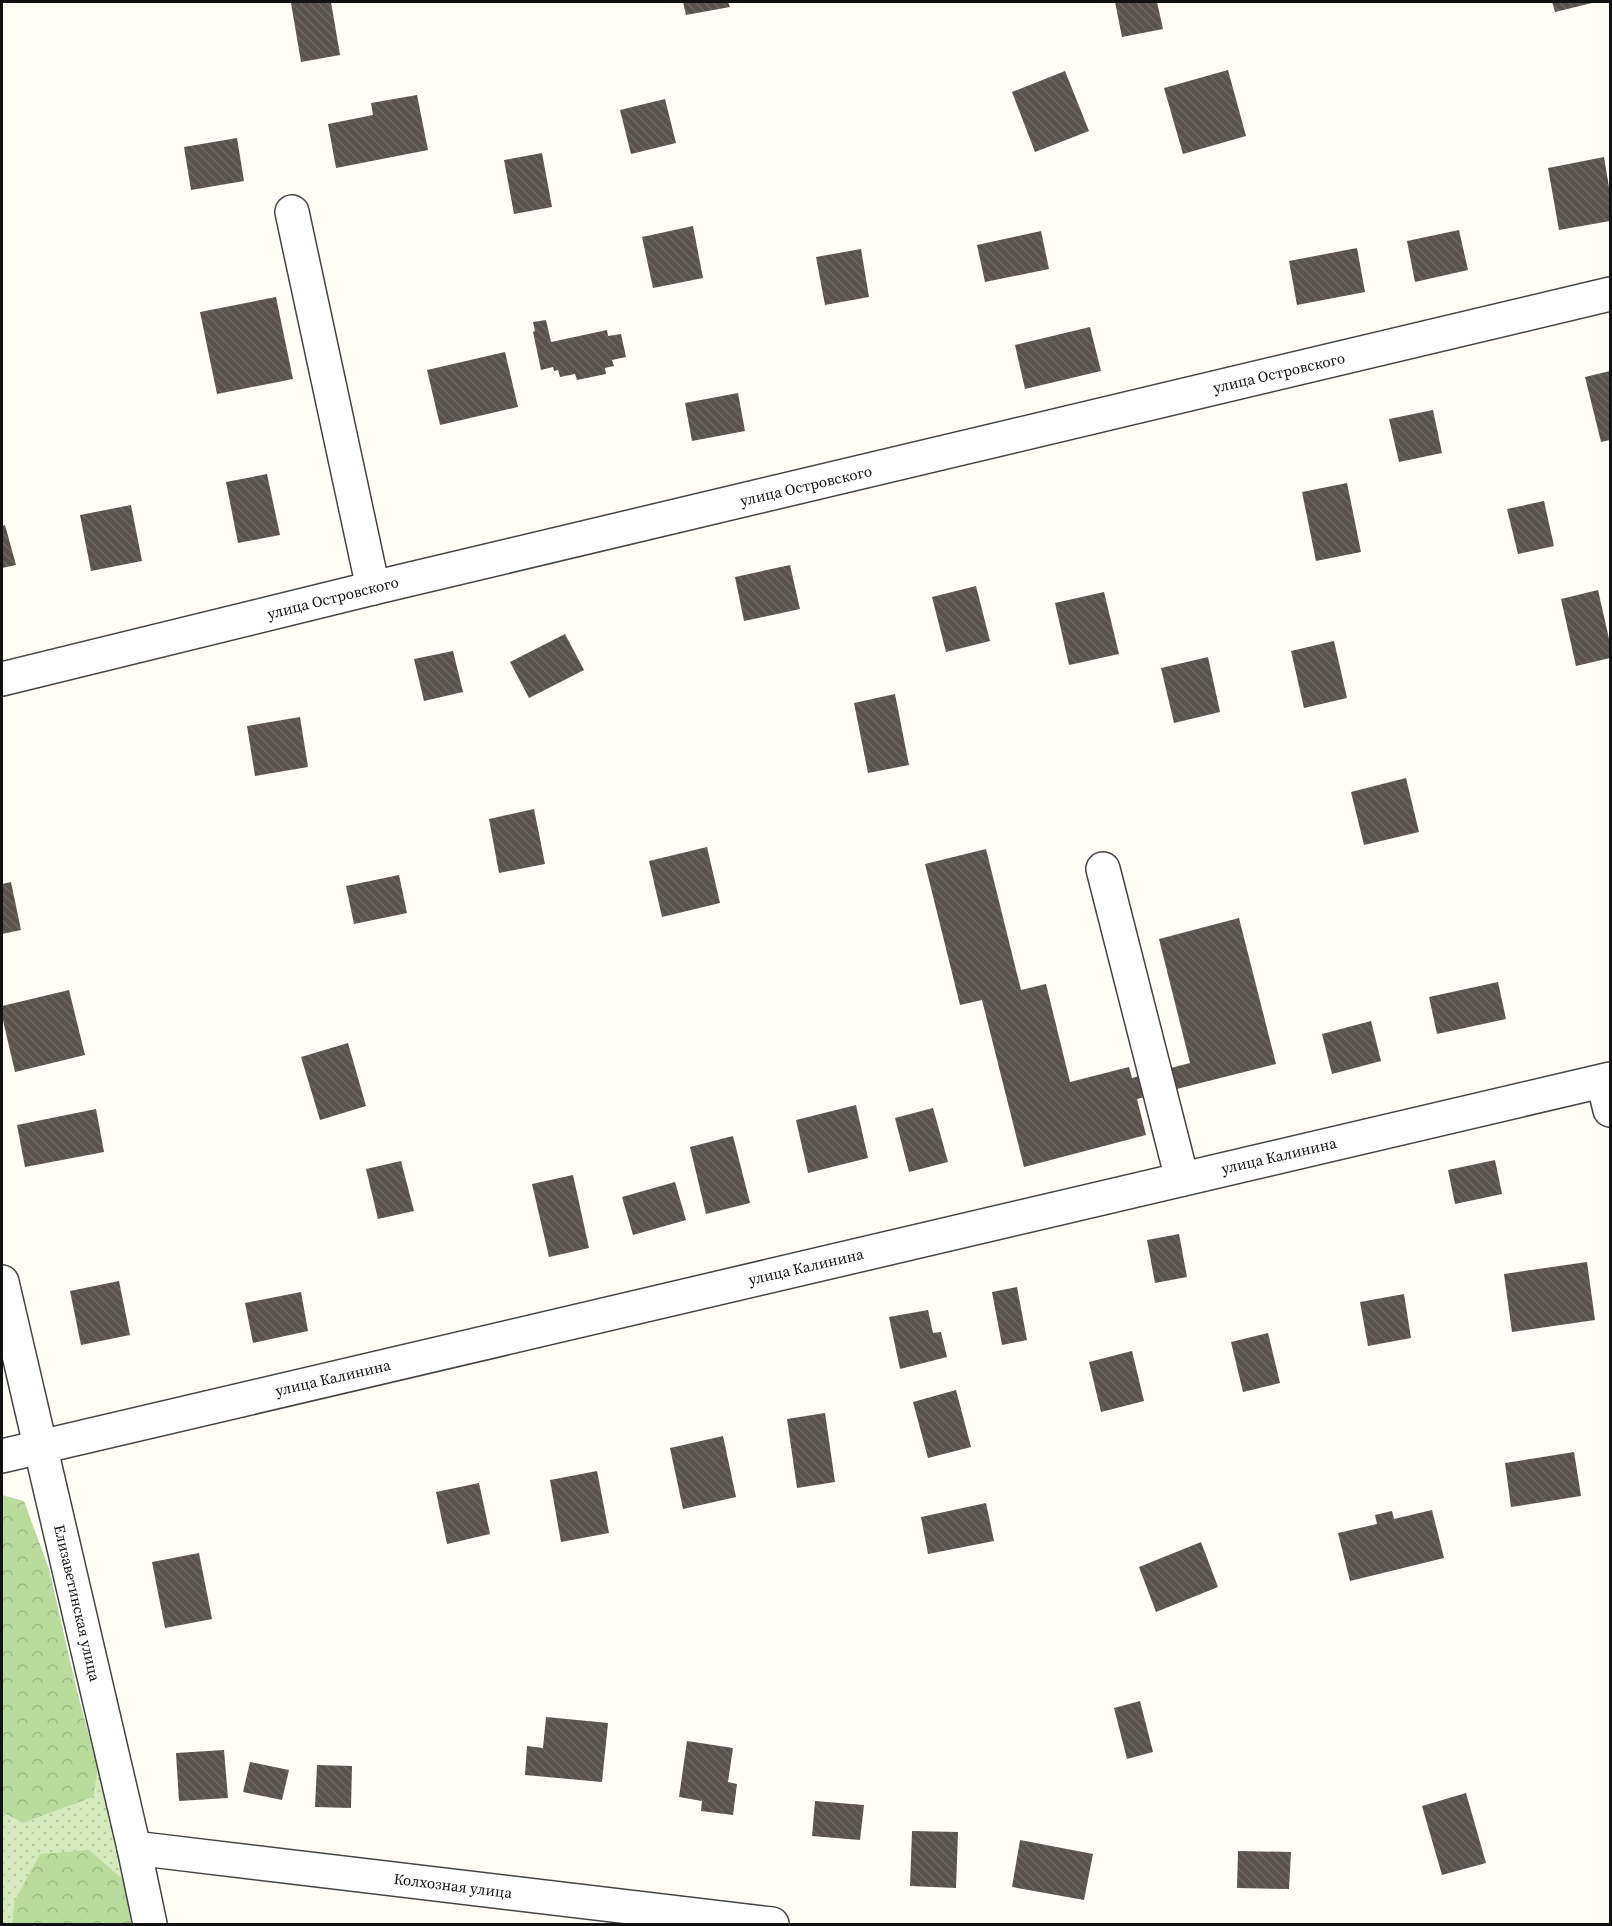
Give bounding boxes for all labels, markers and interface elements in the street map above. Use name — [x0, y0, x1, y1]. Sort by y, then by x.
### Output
street label: улица Островского — [1211, 347, 1347, 398]
street label: улица Островского — [738, 460, 874, 511]
street label: улица Островского — [265, 571, 401, 624]
street label: улица Калинина — [1219, 1132, 1339, 1179]
street label: улица Калинина — [746, 1243, 866, 1290]
street label: улица Калинина — [273, 1354, 393, 1401]
street label: Елизаветинская улица — [49, 1522, 106, 1684]
street label: Колхозная улица — [393, 1868, 514, 1903]

